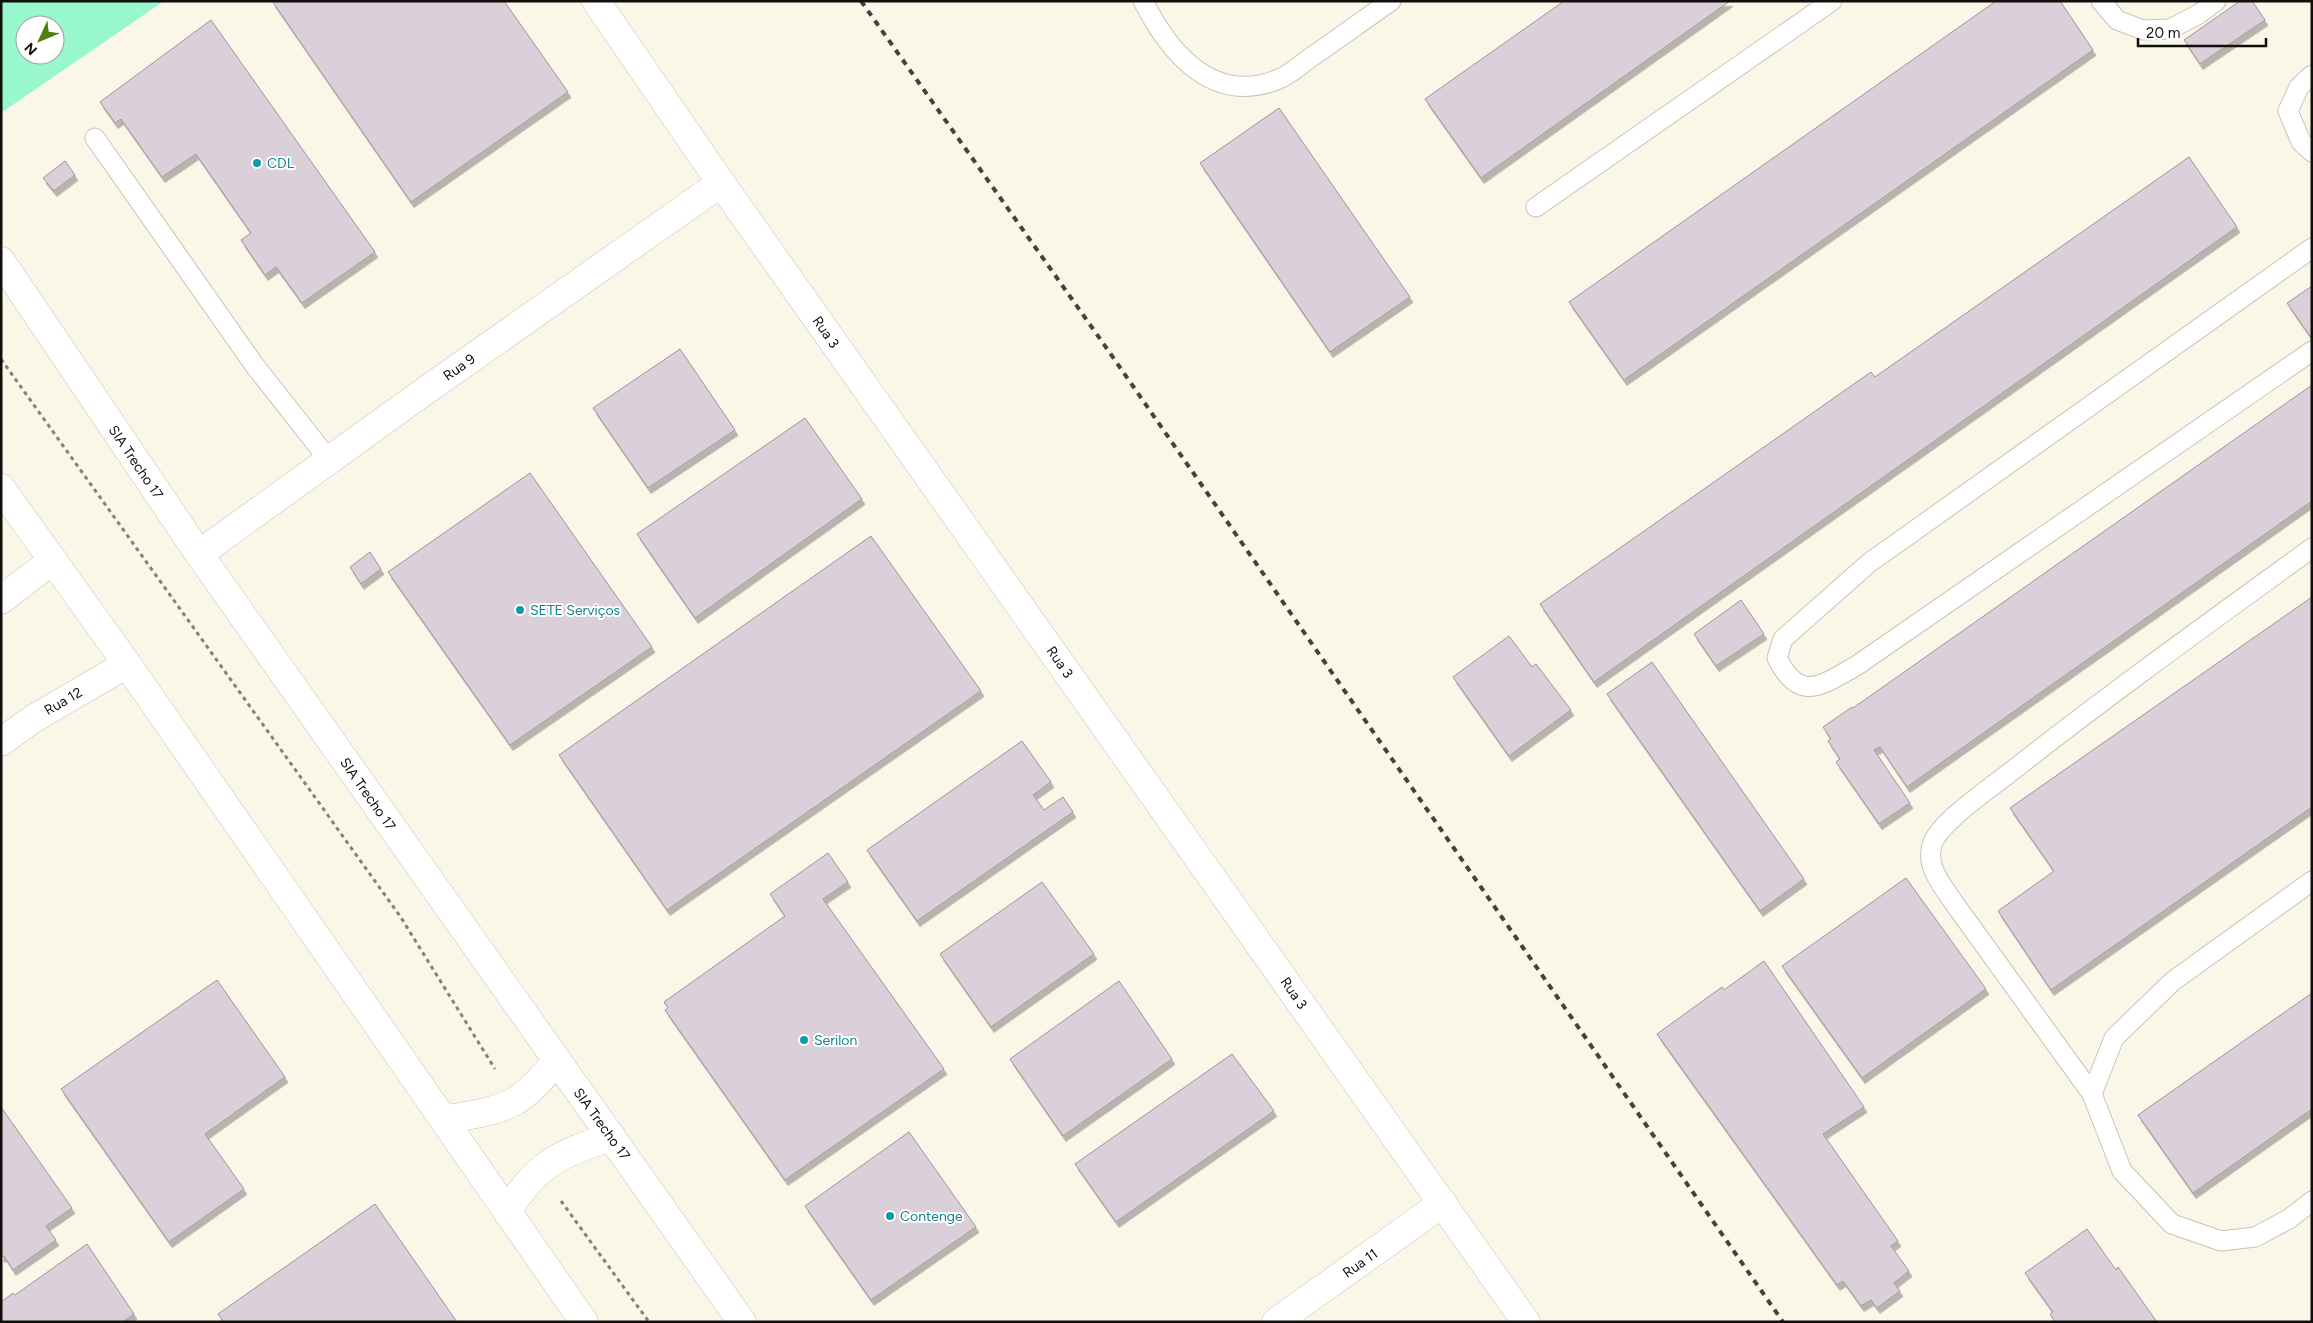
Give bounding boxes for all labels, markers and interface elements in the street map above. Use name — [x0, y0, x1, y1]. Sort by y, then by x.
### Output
north arrow — [15, 15, 65, 65]
scale bar — [2138, 15, 2266, 47]
text: 20 m — [2146, 24, 2180, 42]
text: N — [21, 39, 41, 58]
place label: CDL — [267, 155, 295, 172]
marker: CDL — [251, 157, 263, 169]
street label: Rua 3 — [809, 313, 843, 351]
street label: Rua 9 — [440, 350, 479, 384]
street label: SIA Trecho 17 — [105, 422, 167, 503]
place label: SETE Serviços — [530, 602, 620, 619]
marker: SETE Serviços — [514, 604, 526, 616]
street label: Rua 3 — [1043, 643, 1077, 681]
street label: Rua 12 — [41, 684, 85, 719]
street label: SIA Trecho 17 — [336, 755, 399, 834]
street label: Rua 3 — [1277, 974, 1311, 1012]
place label: Serilon — [814, 1032, 857, 1049]
marker: Serilon — [798, 1034, 810, 1046]
street label: SIA Trecho 17 — [570, 1085, 634, 1164]
place label: Contenge — [900, 1208, 963, 1225]
marker: Contenge — [884, 1210, 896, 1222]
street label: Rua 11 — [1340, 1245, 1381, 1281]

